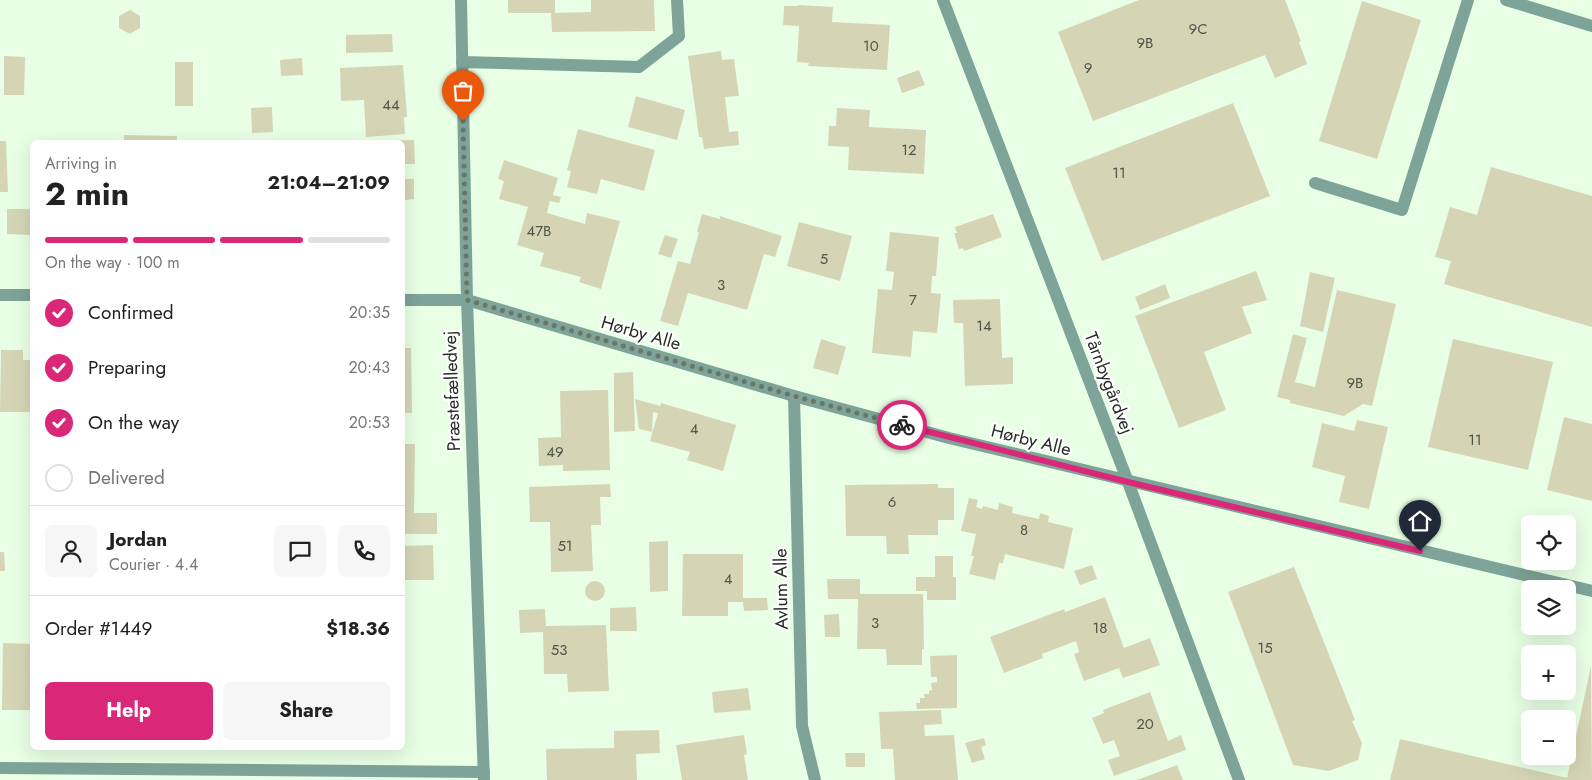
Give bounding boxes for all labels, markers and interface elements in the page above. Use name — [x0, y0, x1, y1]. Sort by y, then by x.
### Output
house number: 9C — [1189, 18, 1207, 40]
house number: 9B — [1136, 32, 1154, 54]
house number: 10 — [863, 35, 879, 57]
house number: 9 — [1084, 57, 1092, 79]
pin — [442, 70, 484, 121]
icon: bag — [449, 77, 477, 105]
house number: 44 — [382, 94, 400, 116]
house number: 12 — [901, 139, 917, 161]
text: Arriving in — [45, 152, 117, 175]
house number: 11 — [1112, 162, 1126, 184]
text: 21:04–21:09 — [267, 169, 390, 196]
text: 2 min — [45, 171, 129, 217]
house number: 47B — [527, 220, 552, 242]
house number: 5 — [820, 248, 828, 270]
text: On the way · 100 m — [45, 251, 180, 274]
house number: 3 — [717, 274, 725, 296]
house number: 7 — [909, 289, 917, 311]
icon: check — [45, 299, 73, 327]
text: Confirmed — [88, 299, 174, 326]
text: 20:35 — [349, 301, 390, 324]
street label: Hørby Alle — [598, 309, 684, 357]
house number: 14 — [976, 315, 992, 337]
street label: Tårnbygårdvej — [1078, 328, 1140, 438]
street label: Præstefælledvej — [437, 330, 467, 452]
icon: check — [45, 354, 73, 382]
text: Preparing — [88, 354, 166, 381]
text: 20:43 — [348, 356, 390, 379]
house number: 9B — [1346, 372, 1364, 394]
courier — [877, 400, 927, 450]
icon: check — [45, 409, 73, 437]
text: On the way — [88, 409, 179, 436]
text: 20:53 — [349, 411, 390, 434]
icon: bike — [888, 411, 916, 439]
house number: 4 — [690, 418, 699, 440]
street label: Hørby Alle — [988, 418, 1074, 462]
house number: 11 — [1468, 429, 1482, 451]
house number: 49 — [546, 441, 564, 463]
text: Delivered — [88, 464, 165, 491]
house number: 6 — [888, 491, 896, 513]
pin — [1399, 500, 1441, 551]
icon: home — [1406, 507, 1434, 535]
map controls — [1521, 515, 1576, 765]
button: locate — [1521, 515, 1576, 570]
house number: 8 — [1020, 519, 1028, 541]
button: person — [45, 525, 97, 577]
button: chat — [274, 525, 326, 577]
button: phone — [338, 525, 390, 577]
text: Jordan — [109, 526, 167, 553]
house number: 51 — [557, 535, 573, 557]
street label: Avlum Alle — [767, 548, 795, 630]
text: Courier · 4.4 — [109, 553, 198, 576]
house number: 4 — [724, 568, 733, 590]
button: layers — [1521, 580, 1576, 635]
house number: 3 — [871, 612, 879, 634]
text: Order #1449 — [45, 615, 153, 642]
text: $18.36 — [326, 615, 390, 642]
house number: 18 — [1093, 617, 1107, 639]
house number: 15 — [1257, 637, 1273, 659]
house number: 53 — [551, 639, 567, 661]
button: + — [1521, 645, 1576, 700]
button: Help — [45, 682, 213, 740]
button: Share — [223, 682, 390, 740]
button: − — [1521, 710, 1576, 765]
house number: 20 — [1136, 713, 1154, 735]

